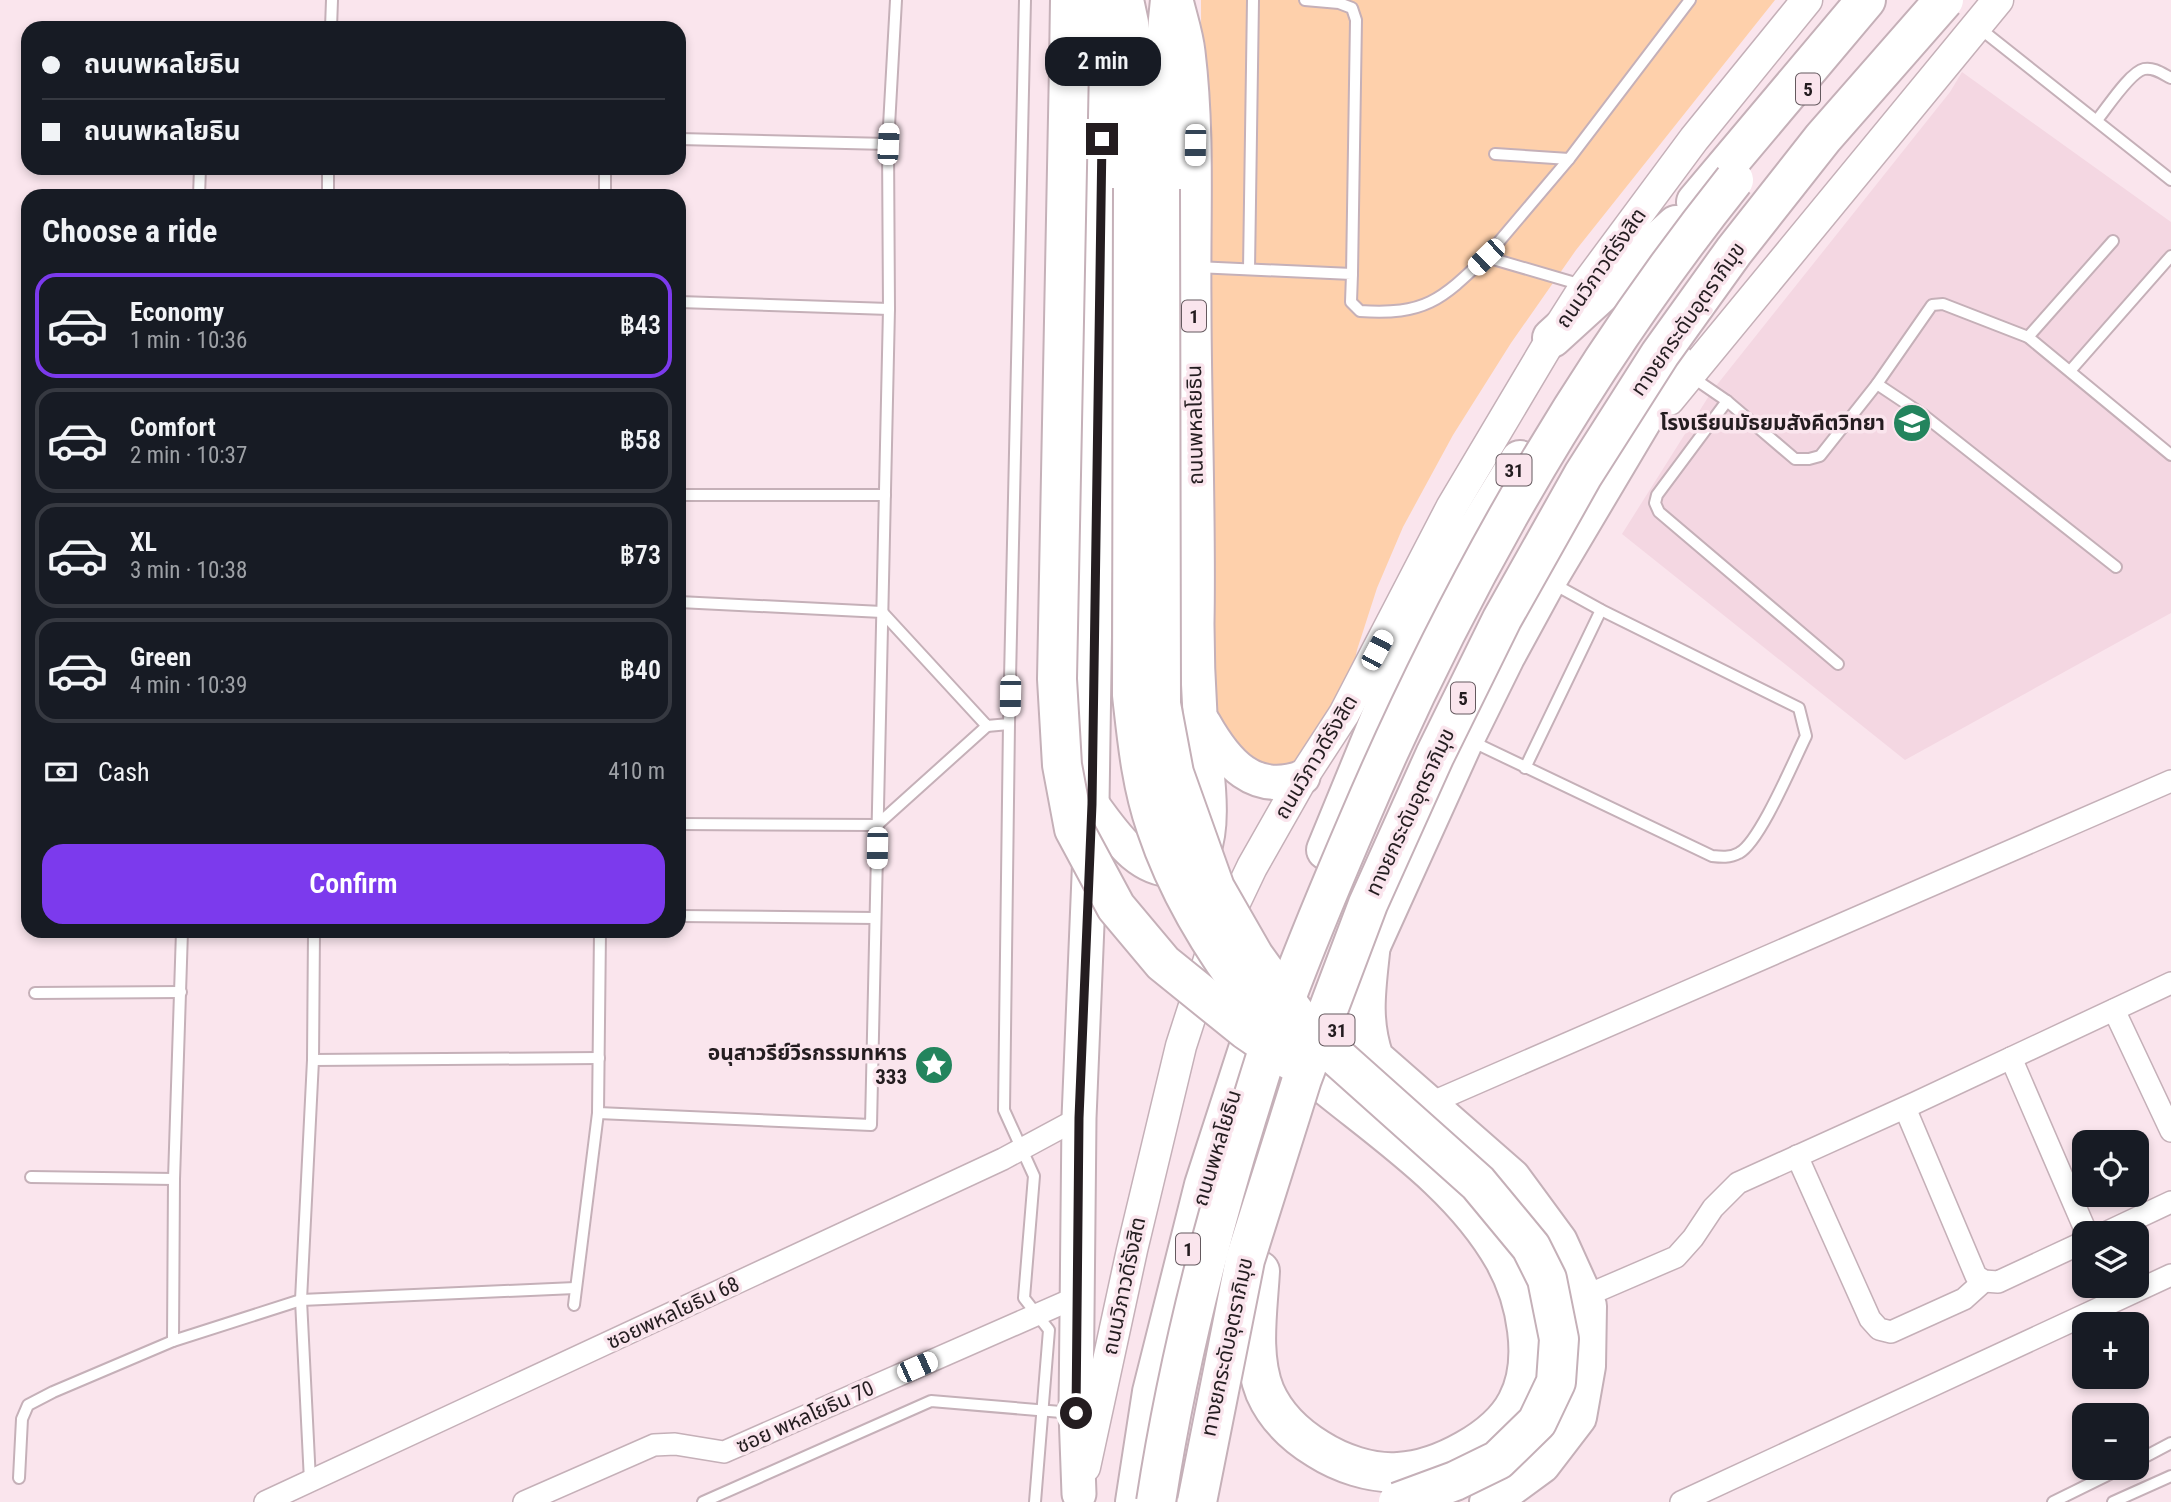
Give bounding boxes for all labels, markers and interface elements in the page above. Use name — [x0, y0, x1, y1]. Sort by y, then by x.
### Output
callout: 2 min — [1044, 38, 1160, 86]
text: 2 min — [1078, 48, 1128, 75]
text: ถนนพหลโยธิน — [84, 49, 241, 79]
road number: 5 — [1796, 74, 1820, 104]
text: ถนนพหลโยธิน — [84, 116, 241, 146]
car — [877, 122, 900, 166]
route end — [1086, 123, 1118, 155]
car — [1185, 124, 1206, 166]
street label: ถนนวิภาวดีรังสิต — [1551, 204, 1651, 332]
text: Choose a ride — [42, 212, 217, 250]
car — [1464, 235, 1509, 279]
street label: ทางยกระดับอุตราภิมุข — [1626, 238, 1751, 401]
icon: car — [46, 294, 109, 357]
text: Economy — [130, 297, 224, 327]
road number: 1 — [1182, 300, 1206, 332]
text: ฿43 — [620, 310, 661, 340]
text: 1 min · 10:36 — [130, 327, 247, 354]
street label: ถนนพหลโยธิน — [1182, 365, 1208, 485]
school or university icon: โรงเรียนมัธยมสังคีตวิทยา — [1891, 402, 1933, 444]
icon: car — [46, 409, 109, 472]
place label: โรงเรียนมัธยมสังคีตวิทยา — [1660, 411, 1885, 435]
text: Comfort — [130, 412, 216, 442]
text: ฿58 — [620, 425, 661, 455]
text: 2 min · 10:37 — [130, 442, 247, 469]
road number: 31 — [1496, 454, 1532, 485]
icon: car — [46, 524, 109, 587]
text: XL — [130, 527, 157, 557]
text: ฿73 — [620, 540, 661, 570]
text: 3 min · 10:38 — [130, 557, 247, 584]
car — [1358, 627, 1397, 673]
icon: car — [46, 639, 109, 702]
text: Green — [130, 642, 191, 672]
text: ฿40 — [620, 655, 661, 685]
text: 4 min · 10:39 — [130, 672, 247, 699]
car — [1000, 675, 1021, 717]
road number: 5 — [1451, 682, 1475, 713]
street label: ถนนวิภาวดีรังสิต — [1270, 691, 1362, 823]
street label: ทางยกระดับอุตราภิมุข — [1361, 725, 1460, 900]
icon: cash — [42, 753, 80, 791]
text: Cash — [98, 757, 150, 787]
text: 410 m — [608, 758, 665, 785]
car — [867, 827, 888, 869]
button: Confirm — [42, 844, 665, 924]
road number: 31 — [1320, 1014, 1354, 1046]
place label: อนุสาวรีย์วีรกรรมทหาร 333 — [708, 1041, 907, 1089]
place icon: อนุสาวรีย์วีรกรรมทหาร 333 — [913, 1044, 955, 1086]
street label: ถนนพหลโยธิน — [1188, 1087, 1246, 1209]
map controls — [2072, 1130, 2149, 1480]
button: locate — [2072, 1130, 2149, 1207]
street label: ถนนวิภาวดีรังสิต — [1098, 1215, 1150, 1357]
button: layers — [2072, 1221, 2149, 1298]
road number: 1 — [1176, 1233, 1200, 1264]
street label: ทางยกระดับอุตราภิมุข — [1196, 1256, 1259, 1439]
street label: ซอยพหลโยธิน 68 — [603, 1272, 743, 1354]
button: + — [2072, 1312, 2149, 1389]
car — [894, 1349, 941, 1385]
street label: ซอย พหลโยธิน 70 — [732, 1376, 878, 1458]
route start — [1060, 1397, 1092, 1429]
button: − — [2072, 1403, 2149, 1480]

